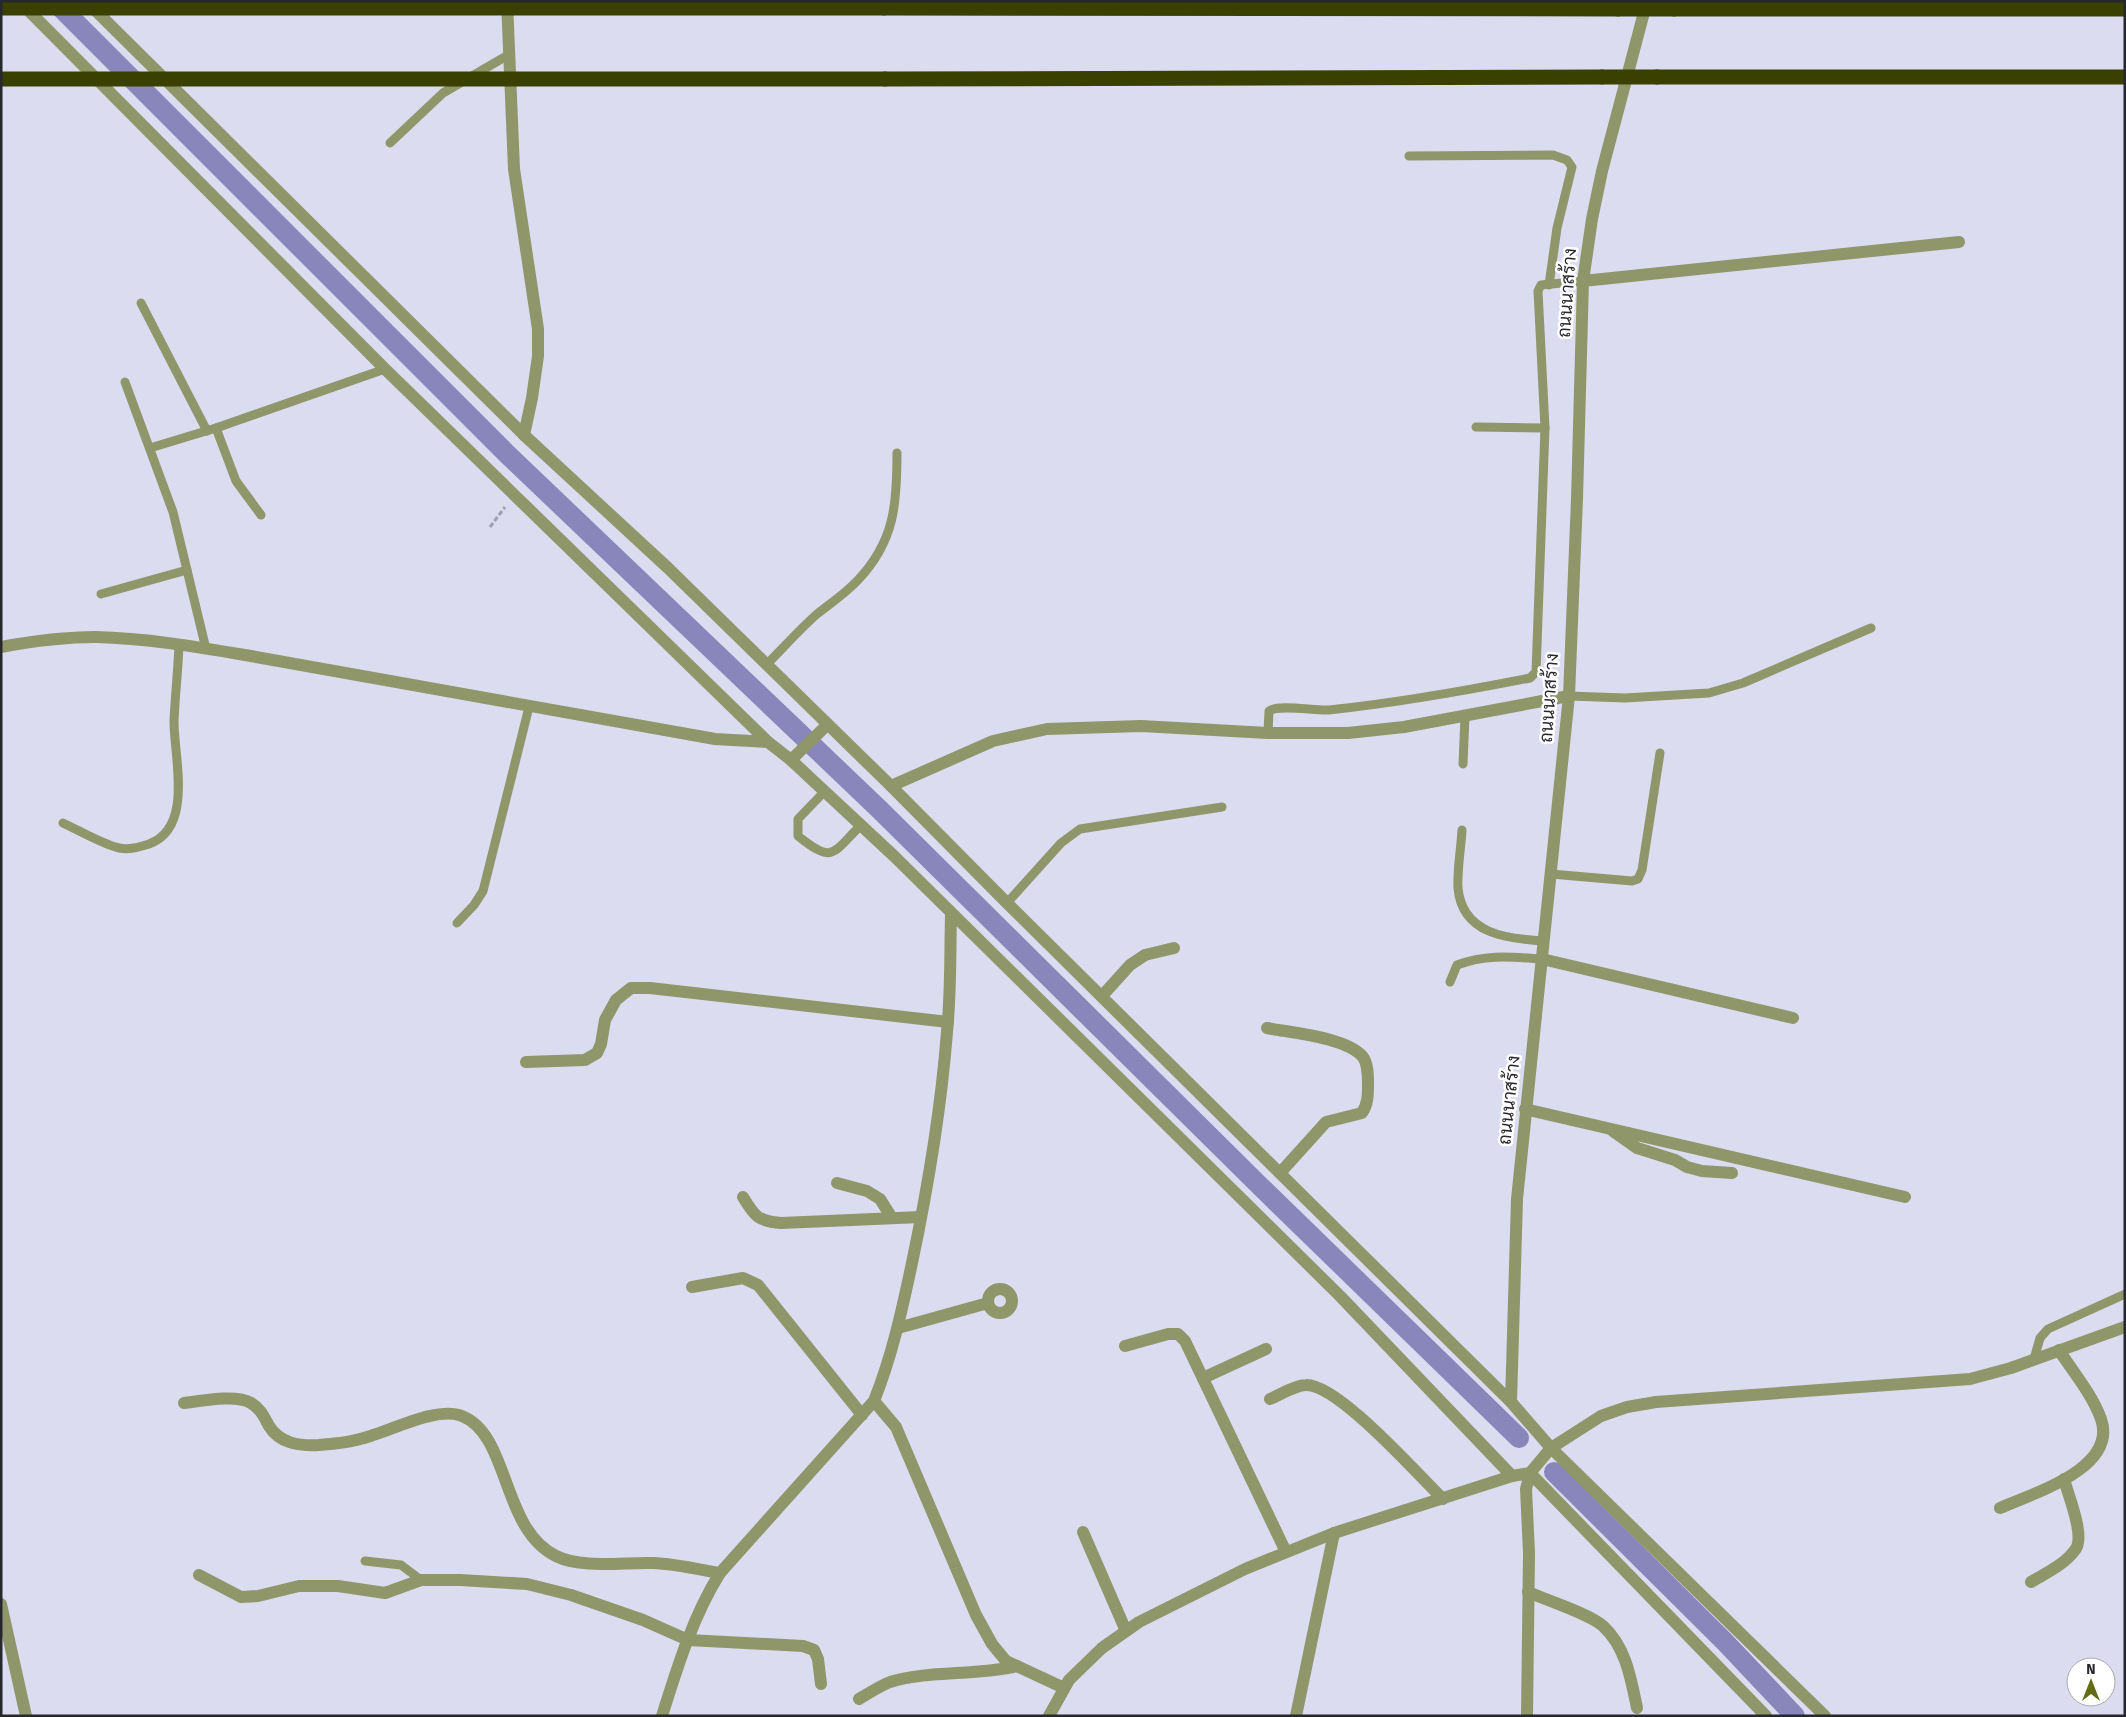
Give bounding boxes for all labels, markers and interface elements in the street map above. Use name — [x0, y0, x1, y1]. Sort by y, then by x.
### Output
street label: ถนนนาสร้าง — [1552, 247, 1581, 338]
street label: ถนนนาสร้าง — [1534, 652, 1563, 743]
street label: ถนนนาสร้าง — [1492, 1054, 1525, 1146]
north arrow — [2066, 1657, 2116, 1707]
text: N — [2086, 1661, 2096, 1678]

